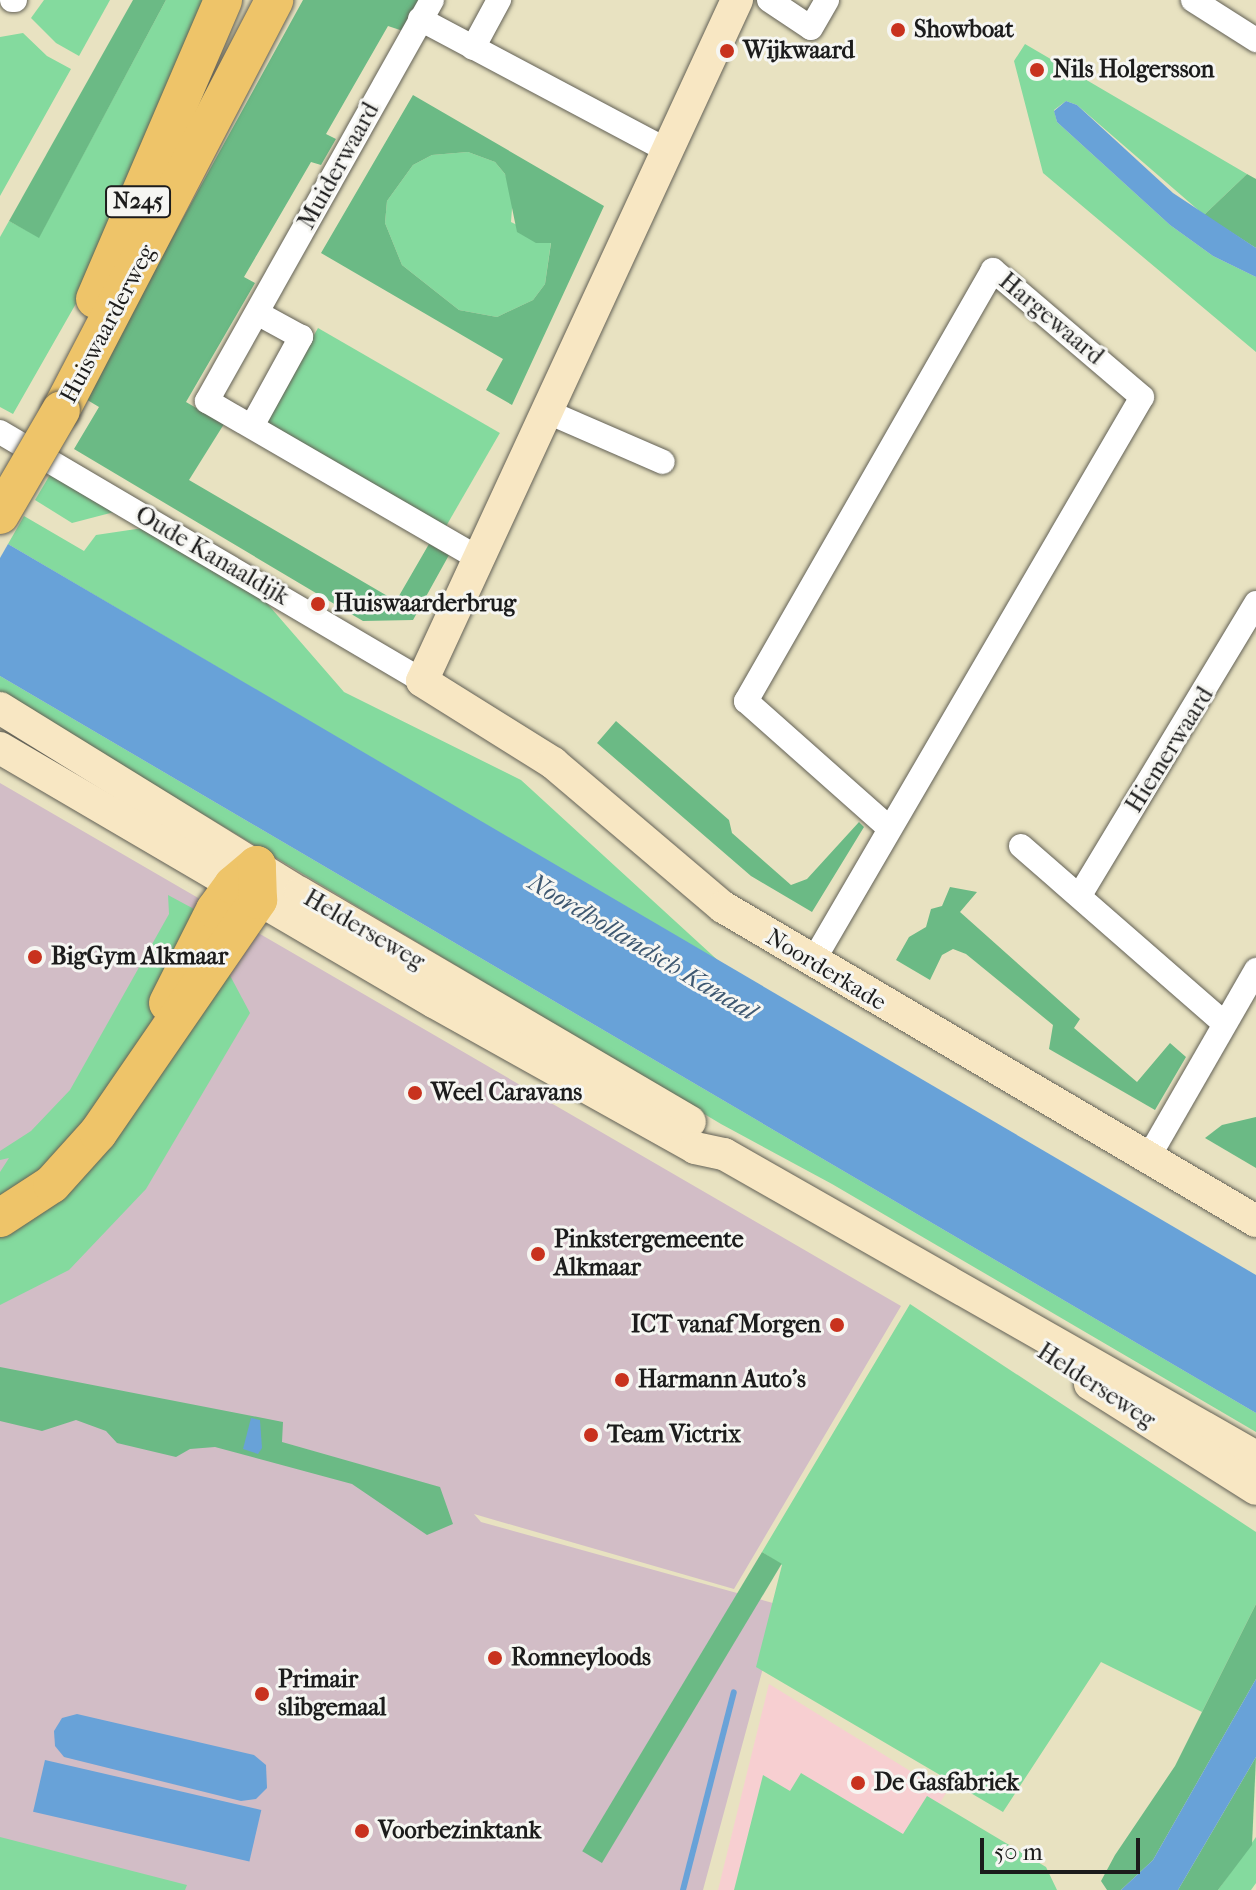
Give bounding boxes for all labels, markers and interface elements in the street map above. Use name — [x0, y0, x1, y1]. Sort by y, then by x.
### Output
place label: Showboat — [914, 16, 1014, 44]
marker: Showboat — [889, 21, 907, 39]
place label: Wijkwaard — [743, 37, 855, 65]
marker: Wijkwaard — [718, 42, 736, 60]
place label: Nils Holgersson — [1053, 56, 1214, 84]
marker: Nils Holgersson — [1028, 61, 1046, 79]
street label: Muiderwaard — [292, 98, 386, 234]
road number: N245 — [104, 184, 172, 220]
street label: Huiswaarderweg — [54, 240, 162, 408]
street label: Hargewaard — [993, 267, 1109, 371]
street label: Oude Kanaaldijk — [130, 500, 294, 612]
place label: Huiswaarderbrug — [334, 590, 516, 618]
marker: Huiswaarderbrug — [309, 595, 327, 613]
street label: Hiemerwaard — [1120, 682, 1220, 818]
water label: Noordhollandsch Kanaal — [522, 867, 762, 1027]
street label: Helderseweg — [298, 884, 430, 976]
street label: Noorderkade — [761, 923, 891, 1017]
place label: BigGym Alkmaar — [51, 943, 228, 971]
marker: BigGym Alkmaar — [26, 948, 44, 966]
place label: Weel Caravans — [431, 1079, 582, 1107]
marker: Weel Caravans — [406, 1084, 424, 1102]
place label: Pinkstergemeente Alkmaar — [554, 1226, 744, 1282]
marker: Pinkstergemeente Alkmaar — [529, 1245, 547, 1263]
place label: ICT vanaf Morgen — [631, 1311, 821, 1339]
marker: ICT vanaf Morgen — [828, 1316, 846, 1334]
street label: Helderseweg — [1032, 1337, 1160, 1435]
place label: Harmann Auto's — [638, 1366, 806, 1394]
marker: Harmann Auto's — [613, 1371, 631, 1389]
place label: Team Victrix — [607, 1421, 741, 1449]
marker: Team Victrix — [582, 1426, 600, 1444]
place label: Romneyloods — [511, 1644, 651, 1672]
marker: Romneyloods — [486, 1649, 504, 1667]
place label: Primair slibgemaal — [278, 1666, 386, 1722]
marker: Primair slibgemaal — [253, 1685, 271, 1703]
place label: De Gasfabriek — [874, 1769, 1019, 1797]
marker: De Gasfabriek — [849, 1774, 867, 1792]
place label: Voorbezinktank — [378, 1817, 541, 1845]
marker: Voorbezinktank — [353, 1822, 371, 1840]
scale bar — [984, 1822, 1144, 1872]
text: 50 m — [994, 1838, 1043, 1866]

